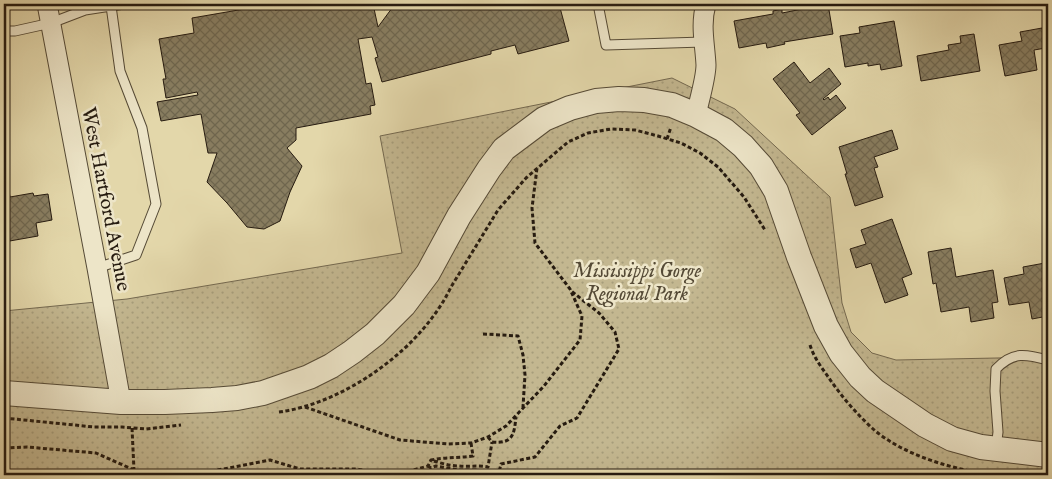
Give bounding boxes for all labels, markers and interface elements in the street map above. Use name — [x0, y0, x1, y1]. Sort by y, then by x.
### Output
street label: West Hartford Avenue — [75, 105, 136, 293]
park label: Mississippi Gorge Regional Park — [573, 259, 701, 308]

